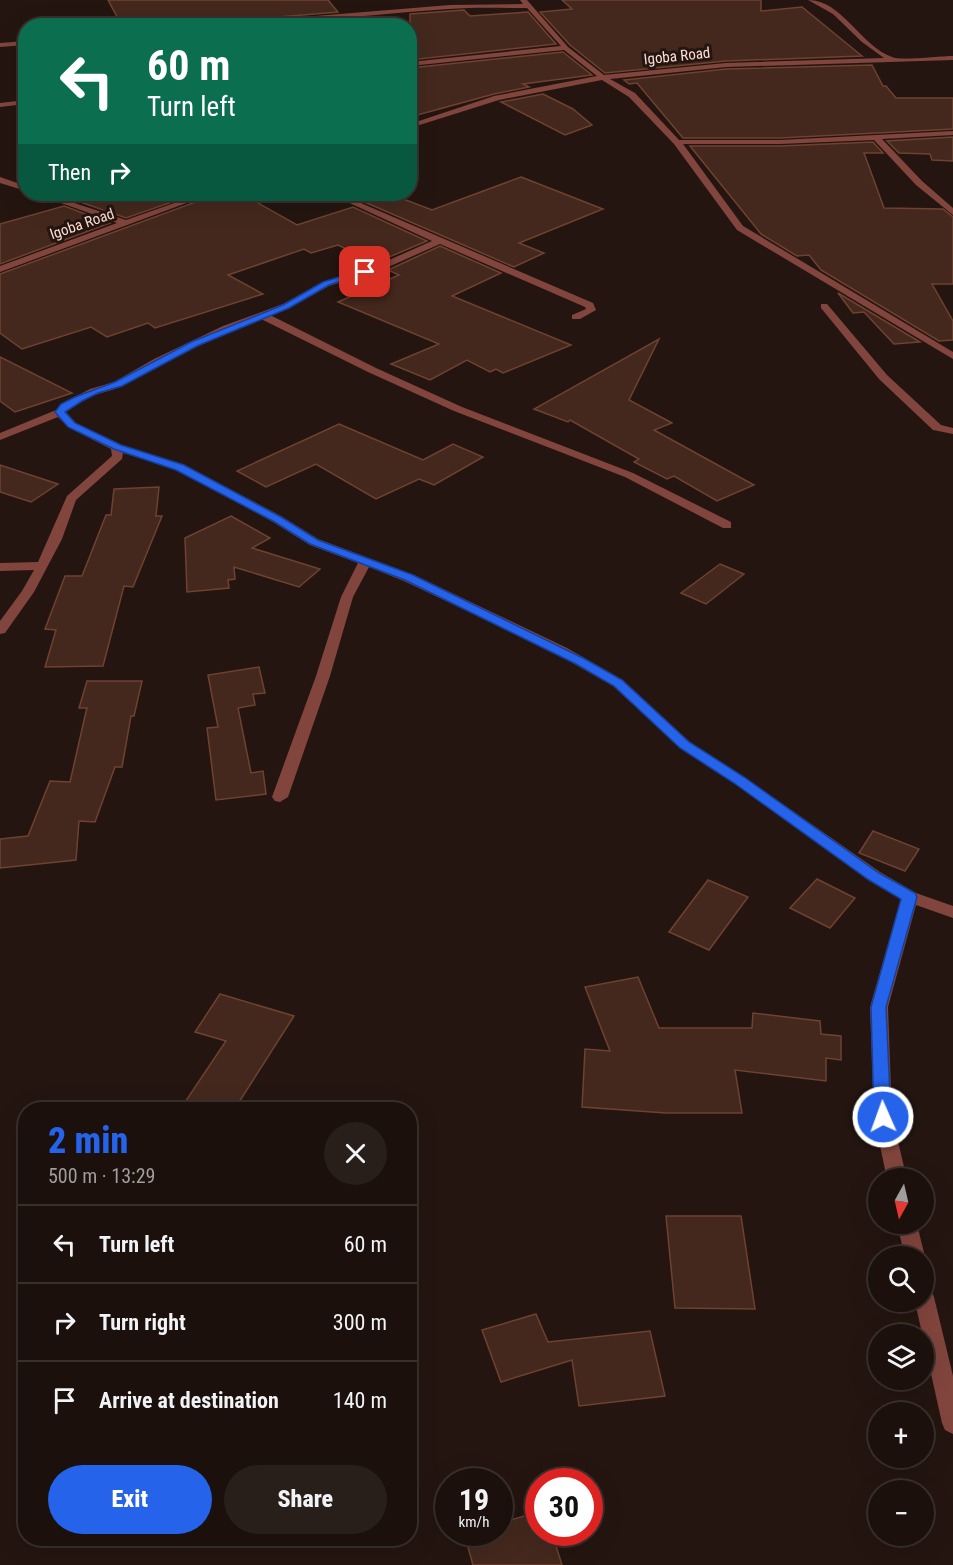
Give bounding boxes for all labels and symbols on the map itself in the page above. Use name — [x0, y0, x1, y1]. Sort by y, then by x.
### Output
street label: Igoba Road — [643, 44, 711, 68]
street label: Igoba Road — [47, 205, 117, 243]
pin — [339, 246, 390, 297]
position arrow — [851, 1085, 915, 1149]
north arrow — [868, 1168, 934, 1234]
speed limit sign: 30 — [525, 1468, 603, 1546]

